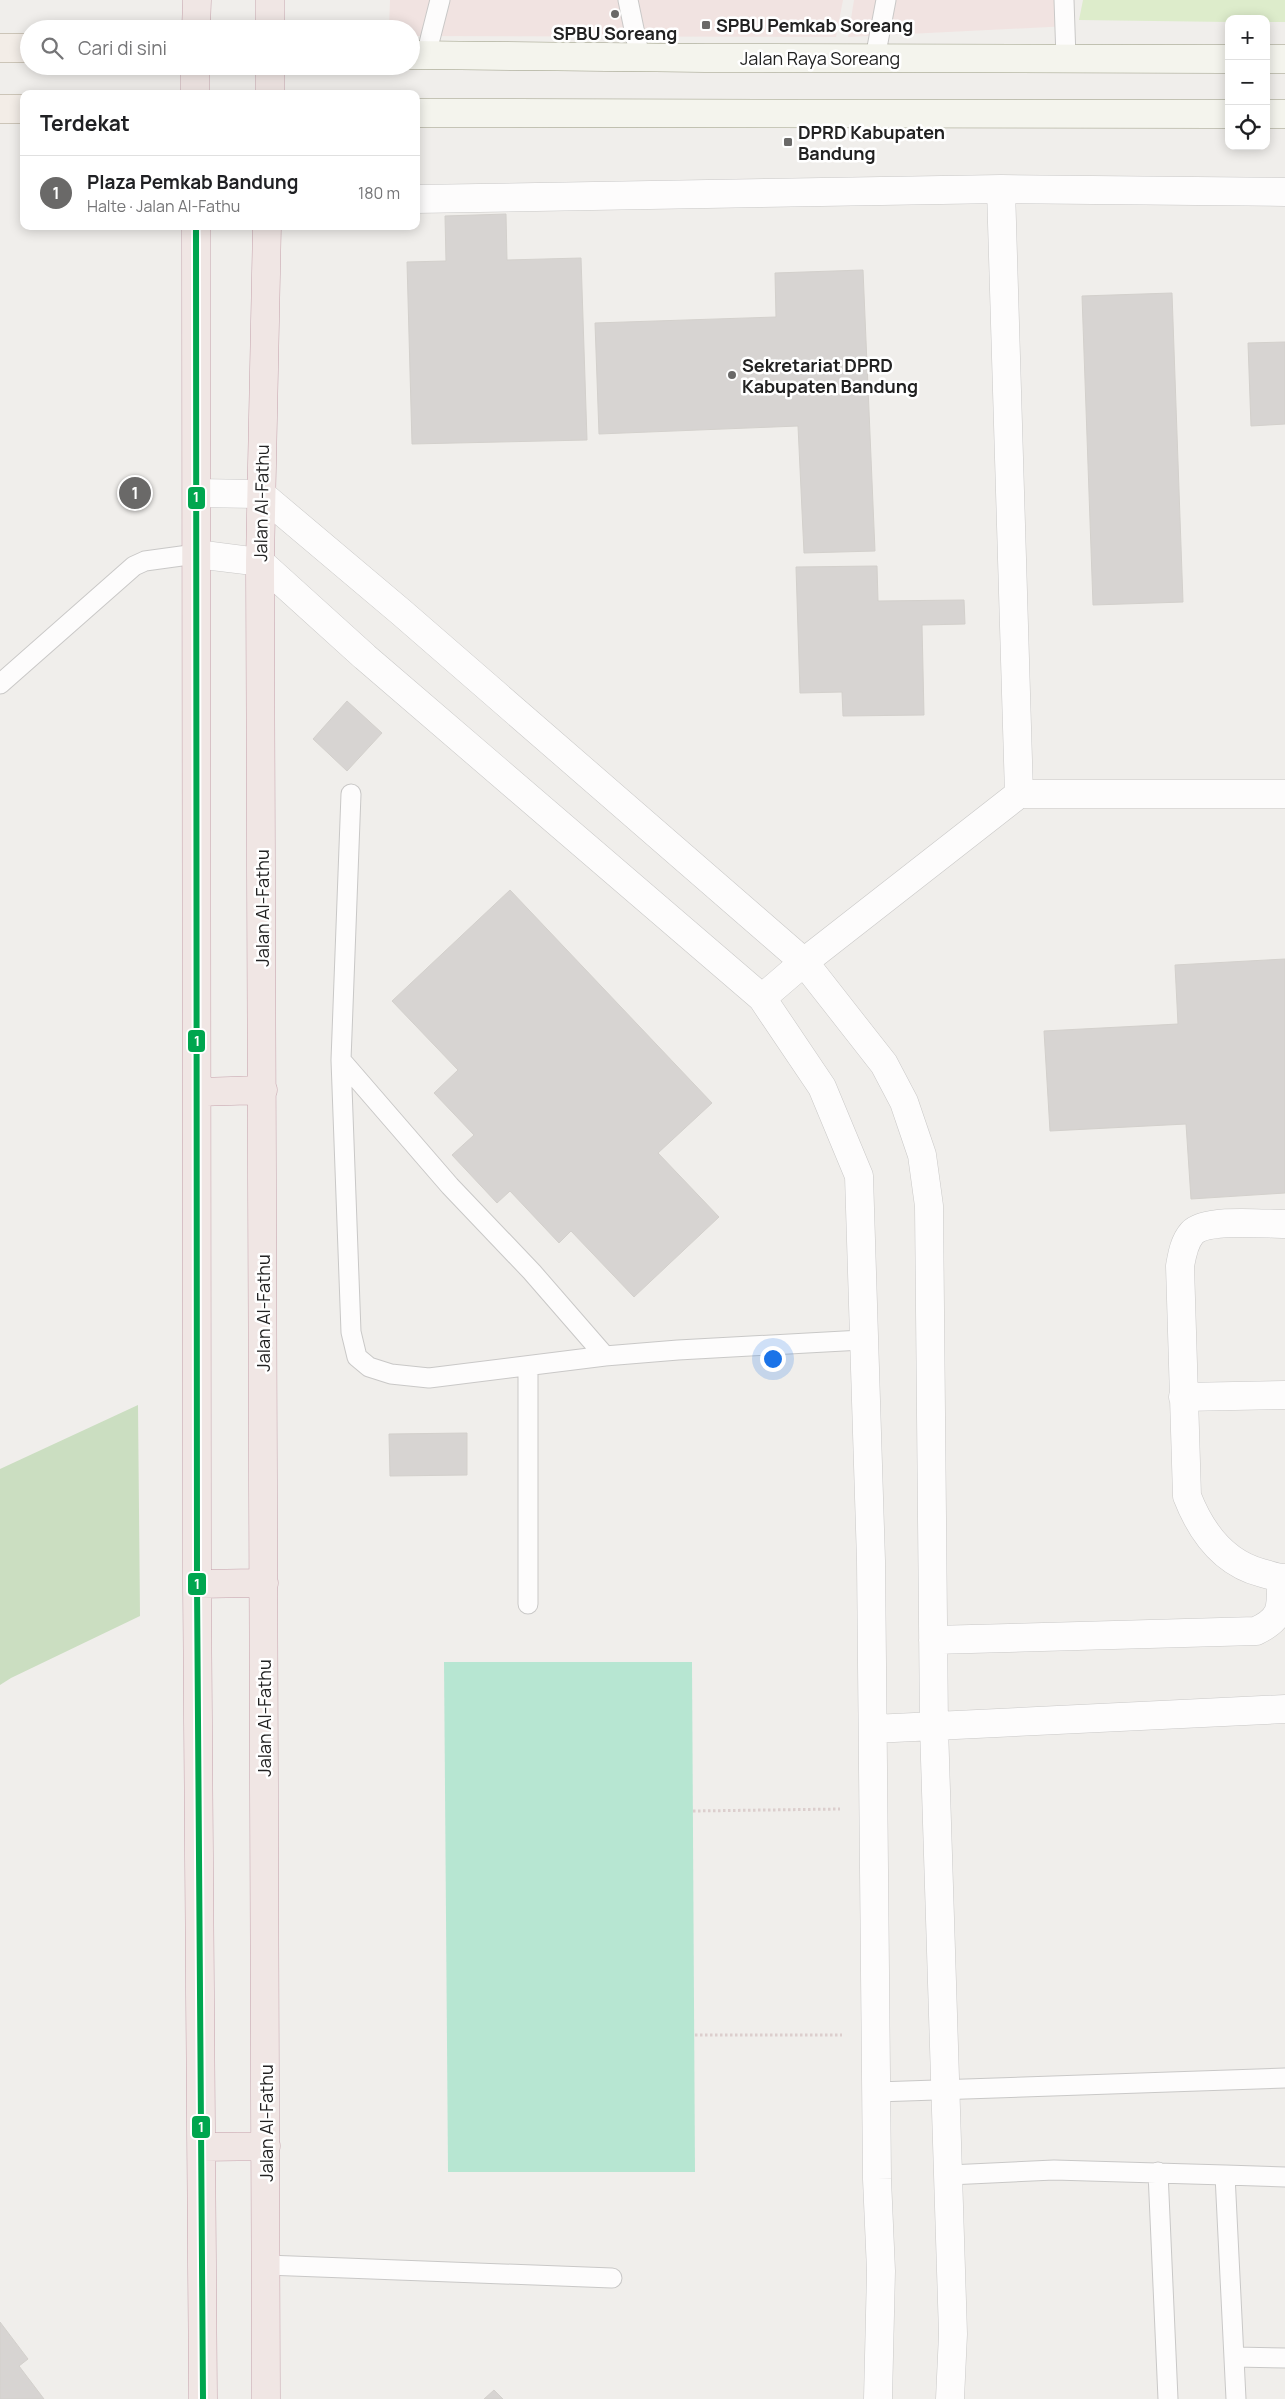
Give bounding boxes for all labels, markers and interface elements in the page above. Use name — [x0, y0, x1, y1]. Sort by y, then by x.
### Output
marker: SPBU Soreang — [609, 8, 621, 20]
place label: SPBU Pemkab Soreang — [716, 13, 913, 37]
map controls — [1225, 15, 1270, 150]
button: + — [1225, 15, 1270, 60]
marker: SPBU Pemkab Soreang — [700, 19, 712, 31]
search box — [20, 20, 420, 75]
place label: SPBU Soreang — [553, 21, 677, 45]
icon: search — [38, 34, 66, 62]
text: Cari di sini — [78, 35, 167, 61]
street label: Jalan Raya Soreang — [740, 46, 900, 70]
button: − — [1225, 60, 1270, 105]
button: locate — [1225, 105, 1270, 150]
text: Terdekat — [40, 109, 130, 137]
place label: DPRD Kabupaten Bandung — [798, 120, 945, 165]
marker: DPRD Kabupaten Bandung — [782, 136, 794, 148]
text: Plaza Pemkab Bandung — [87, 169, 298, 195]
text: 1 — [52, 182, 60, 204]
text: 180 m — [358, 182, 400, 204]
text: Halte · Jalan Al-Fathu — [87, 195, 240, 217]
place label: Sekretariat DPRD Kabupaten Bandung — [742, 353, 918, 398]
marker: Sekretariat DPRD Kabupaten Bandung — [726, 369, 738, 381]
street label: Jalan Al-Fathu — [248, 444, 274, 562]
pin: 1 — [119, 474, 151, 512]
line badge: 1 — [187, 486, 206, 510]
text: 1 — [193, 487, 199, 506]
street label: Jalan Al-Fathu — [250, 849, 274, 967]
line badge: 1 — [187, 1029, 206, 1053]
text: 1 — [194, 1031, 200, 1050]
street label: Jalan Al-Fathu — [251, 1254, 275, 1372]
your location — [760, 1346, 786, 1372]
line badge: 1 — [187, 1572, 207, 1596]
text: 1 — [194, 1574, 200, 1593]
street label: Jalan Al-Fathu — [252, 1659, 276, 1777]
street label: Jalan Al-Fathu — [254, 2064, 278, 2182]
line badge: 1 — [191, 2115, 211, 2139]
text: 1 — [198, 2117, 204, 2136]

